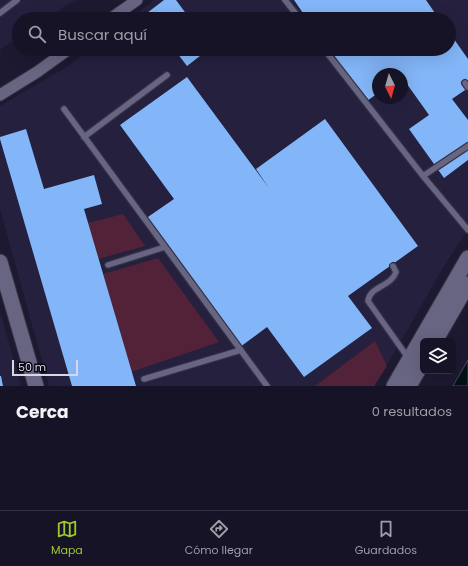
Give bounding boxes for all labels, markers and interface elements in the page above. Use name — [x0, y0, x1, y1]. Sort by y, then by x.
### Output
search box — [12, 12, 456, 56]
icon: search — [26, 23, 48, 45]
text: Buscar aquí — [58, 24, 147, 45]
north arrow — [372, 68, 408, 104]
map controls — [420, 338, 456, 374]
button: layers — [420, 338, 456, 374]
scale bar — [12, 358, 78, 377]
text: 50 m — [18, 359, 46, 375]
text: Cerca — [16, 400, 69, 424]
text: 0 resultados — [372, 402, 452, 421]
tab: Mapa — [51, 518, 83, 559]
tab: Cómo llegar — [185, 518, 253, 559]
tab: Guardados — [355, 518, 417, 559]

